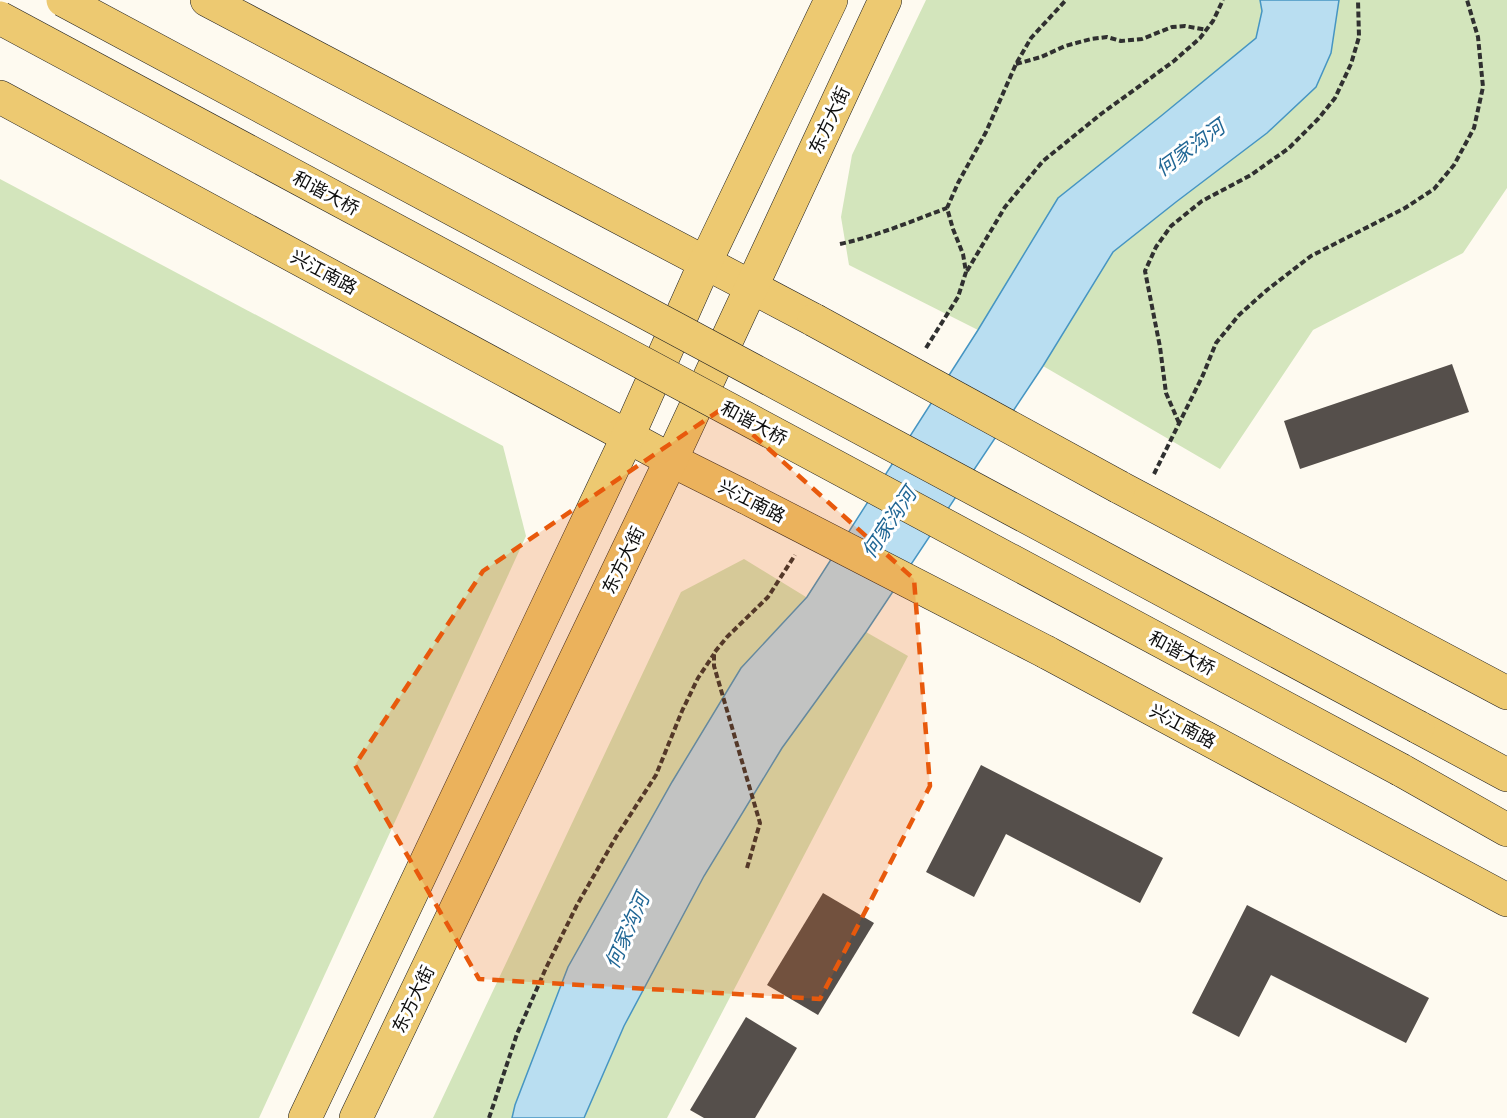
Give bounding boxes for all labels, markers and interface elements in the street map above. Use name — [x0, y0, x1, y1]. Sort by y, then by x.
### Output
street label: 东方大街 — [804, 83, 854, 157]
water label: 何家沟河 — [1151, 112, 1233, 181]
street label: 和谐大桥 — [289, 167, 363, 219]
street label: 兴江南路 — [287, 246, 361, 298]
street label: 和谐大桥 — [717, 397, 791, 449]
street label: 兴江南路 — [715, 475, 789, 527]
water label: 何家沟河 — [857, 480, 924, 563]
street label: 东方大街 — [598, 523, 648, 597]
street label: 和谐大桥 — [1145, 627, 1219, 679]
street label: 兴江南路 — [1146, 700, 1220, 752]
water label: 何家沟河 — [600, 886, 656, 972]
street label: 东方大街 — [388, 962, 438, 1036]

